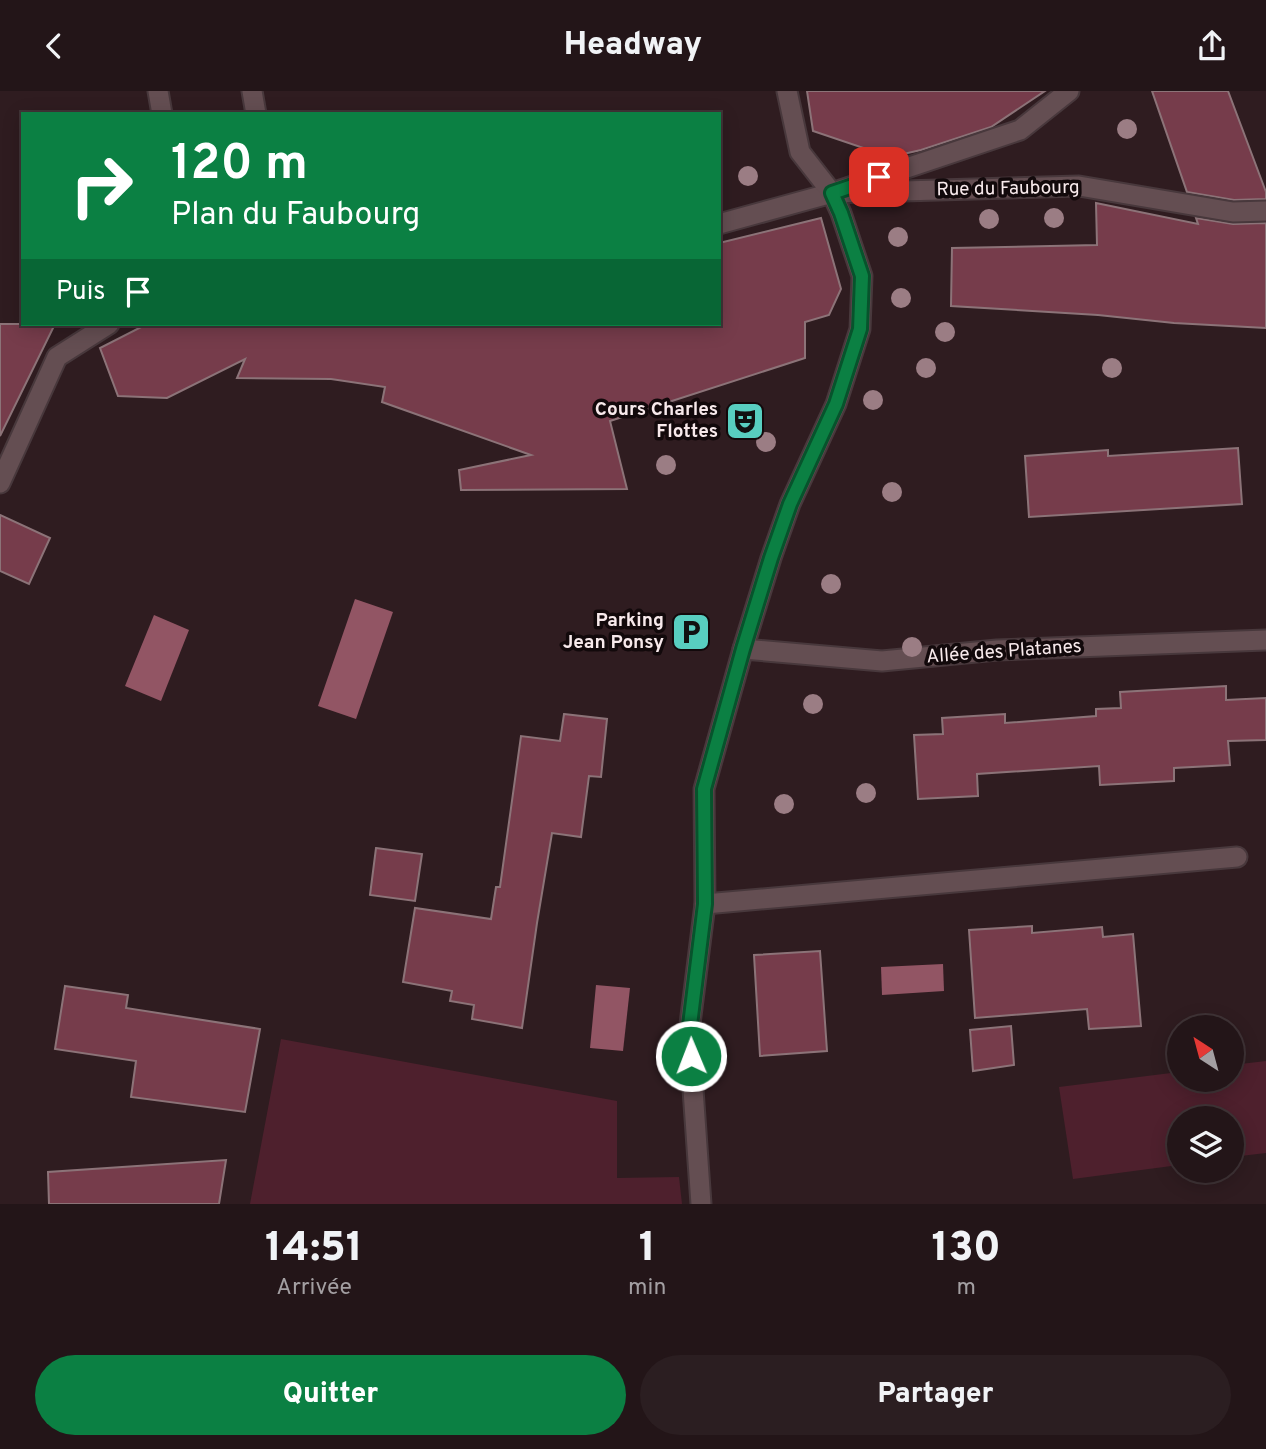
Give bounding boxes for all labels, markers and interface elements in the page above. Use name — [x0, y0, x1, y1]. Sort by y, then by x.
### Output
text: Headway — [564, 26, 702, 66]
icon: back — [35, 27, 73, 65]
icon: share — [1193, 27, 1231, 65]
text: 120 m — [171, 135, 308, 197]
icon: right — [56, 140, 147, 231]
pin — [849, 147, 909, 207]
icon: arrive — [860, 158, 898, 196]
street label: Rue du Faubourg — [936, 176, 1080, 202]
text: Plan du Faubourg — [171, 196, 420, 236]
icon: arrive — [119, 273, 157, 311]
text: Puis — [56, 276, 105, 309]
place label: Cours Charles Flottes — [595, 398, 718, 444]
theatre icon: Cours Charles Flottes — [724, 400, 766, 442]
place label: Parking Jean Ponsy — [563, 609, 664, 655]
parking icon: Parking Jean Ponsy — [670, 611, 712, 653]
street label: Allée des Platanes — [926, 635, 1082, 669]
north arrow — [1167, 1015, 1244, 1092]
map controls — [1167, 1015, 1244, 1183]
position arrow — [654, 1019, 728, 1093]
button: layers — [1167, 1106, 1244, 1183]
text: 14:51 — [265, 1223, 363, 1276]
text: 1 — [639, 1223, 656, 1276]
text: 130 — [931, 1223, 1001, 1276]
text: Arrivée — [276, 1274, 352, 1303]
text: min — [628, 1274, 666, 1303]
text: m — [956, 1274, 976, 1303]
button: Quitter — [35, 1355, 626, 1435]
button: Partager — [640, 1355, 1231, 1435]

